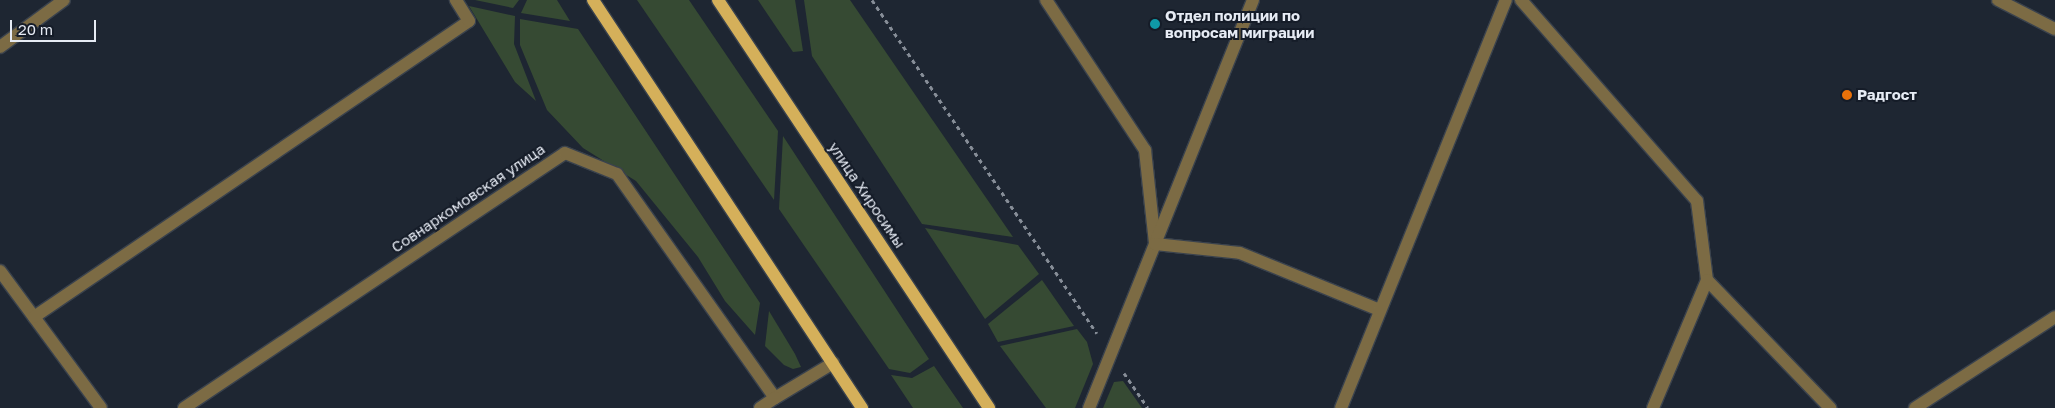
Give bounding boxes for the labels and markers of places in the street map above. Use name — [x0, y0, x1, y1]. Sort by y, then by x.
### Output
place label: Отдел полиции по вопросам миграции — [1165, 6, 1314, 41]
marker: Отдел полиции по вопросам миграции — [1149, 18, 1161, 30]
place label: Радгост — [1857, 86, 1917, 104]
marker: Радгост — [1841, 89, 1853, 101]

